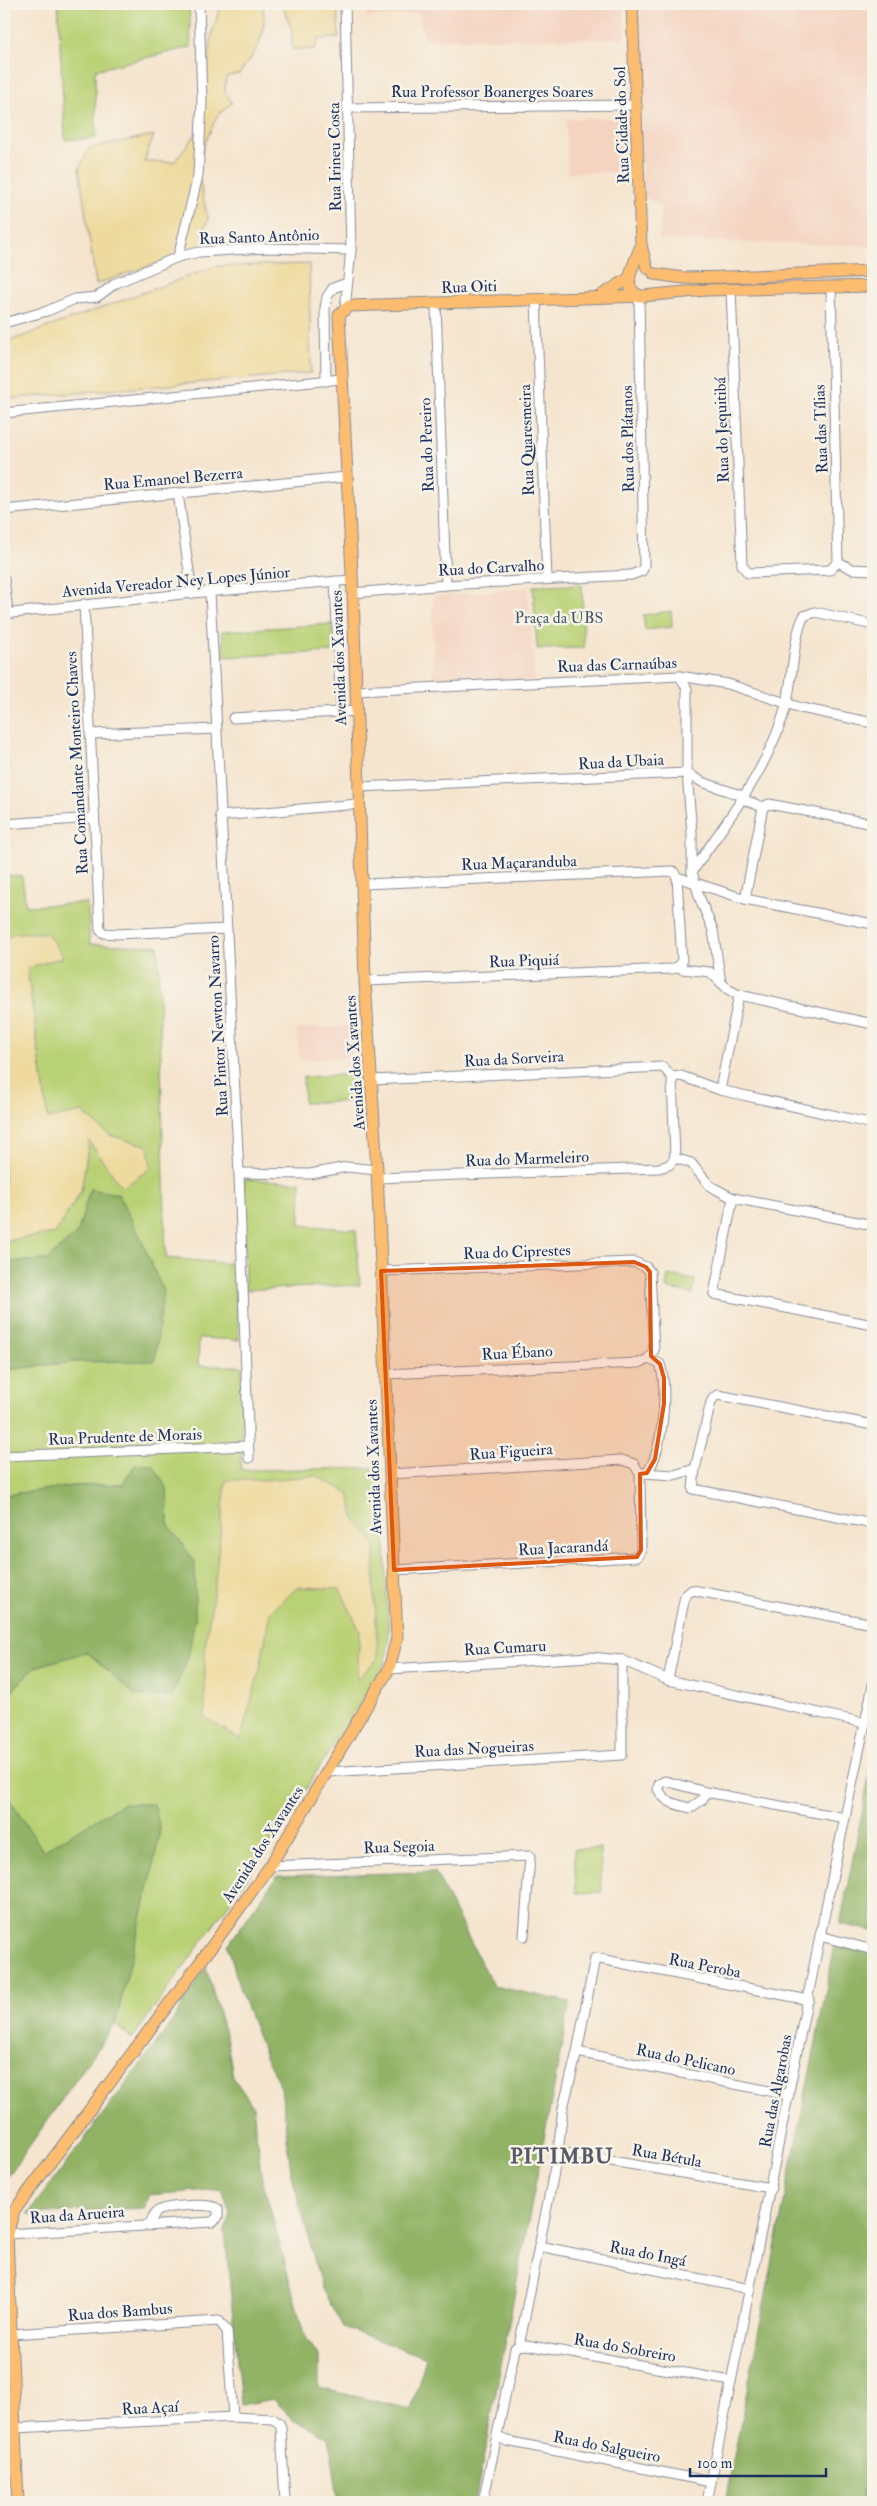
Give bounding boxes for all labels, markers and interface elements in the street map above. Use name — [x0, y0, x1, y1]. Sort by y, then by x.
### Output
street label: Rua Cidade do Sol — [610, 66, 634, 184]
street label: Rua Professor Boanerges Soares — [391, 82, 593, 102]
street label: Rua Irineu Costa — [324, 102, 346, 212]
street label: Rua Santo Antônio — [198, 225, 320, 249]
street label: Rua Oiti — [441, 276, 497, 298]
street label: Rua do Jequitibá — [710, 376, 735, 483]
street label: Rua Quaresmeira — [515, 383, 539, 496]
street label: Rua das Tílias — [809, 384, 833, 474]
street label: Rua dos Plátanos — [617, 385, 639, 493]
street label: Rua do Pereiro — [415, 397, 439, 493]
street label: Rua Emanoel Bezerra — [102, 463, 244, 495]
street label: Rua do Carvalho — [437, 555, 545, 581]
street label: Avenida Vereador Ney Lopes Júnior — [60, 562, 291, 603]
street label: Avenida dos Xavantes — [327, 590, 351, 727]
park label: Praça da UBS — [515, 608, 603, 628]
street label: Rua Comandante Monteiro Chaves — [61, 651, 93, 875]
street label: Rua das Carnaúbas — [557, 653, 677, 677]
street label: Rua da Ubaia — [578, 750, 665, 774]
street label: Rua Maçaranduba — [461, 851, 578, 875]
street label: Rua Pintor Newton Navarro — [203, 934, 233, 1117]
street label: Rua Piquiá — [488, 950, 560, 972]
street label: Avenida dos Xavantes — [340, 995, 370, 1132]
street label: Rua da Sorveira — [463, 1046, 565, 1072]
street label: Rua do Marmeleiro — [465, 1147, 590, 1171]
street label: Rua do Ciprestes — [463, 1240, 571, 1265]
street label: Rua Ébano — [481, 1340, 554, 1365]
street label: Avenida dos Xavantes — [362, 1399, 386, 1536]
street label: Rua Prudente de Morais — [48, 1424, 202, 1450]
street label: Rua Figueira — [469, 1439, 554, 1465]
street label: Rua Jacarandá — [517, 1536, 609, 1561]
street label: Rua Cumaru — [463, 1636, 547, 1660]
street label: Rua das Nogueiras — [414, 1736, 534, 1762]
street label: Avenida dos Xavantes — [217, 1782, 308, 1908]
street label: Rua Segoia — [363, 1836, 436, 1858]
street label: Rua Peroba — [667, 1949, 743, 1983]
street label: Rua das Algarobas — [755, 2033, 797, 2150]
street label: Rua do Pelicano — [634, 2040, 738, 2080]
street label: Rua Bétula — [630, 2140, 704, 2172]
district label: PITIMBU — [510, 2143, 614, 2170]
street label: Rua da Arueira — [29, 2202, 126, 2228]
street label: Rua do Ingá — [608, 2237, 688, 2271]
street label: Rua dos Bambus — [67, 2298, 173, 2326]
street label: Rua do Sobreiro — [572, 2329, 678, 2367]
street label: Rua Açaí — [121, 2396, 181, 2419]
street label: Rua do Salgueiro — [551, 2427, 662, 2467]
scale bar — [690, 2446, 826, 2478]
text: 100 m — [697, 2454, 733, 2473]

